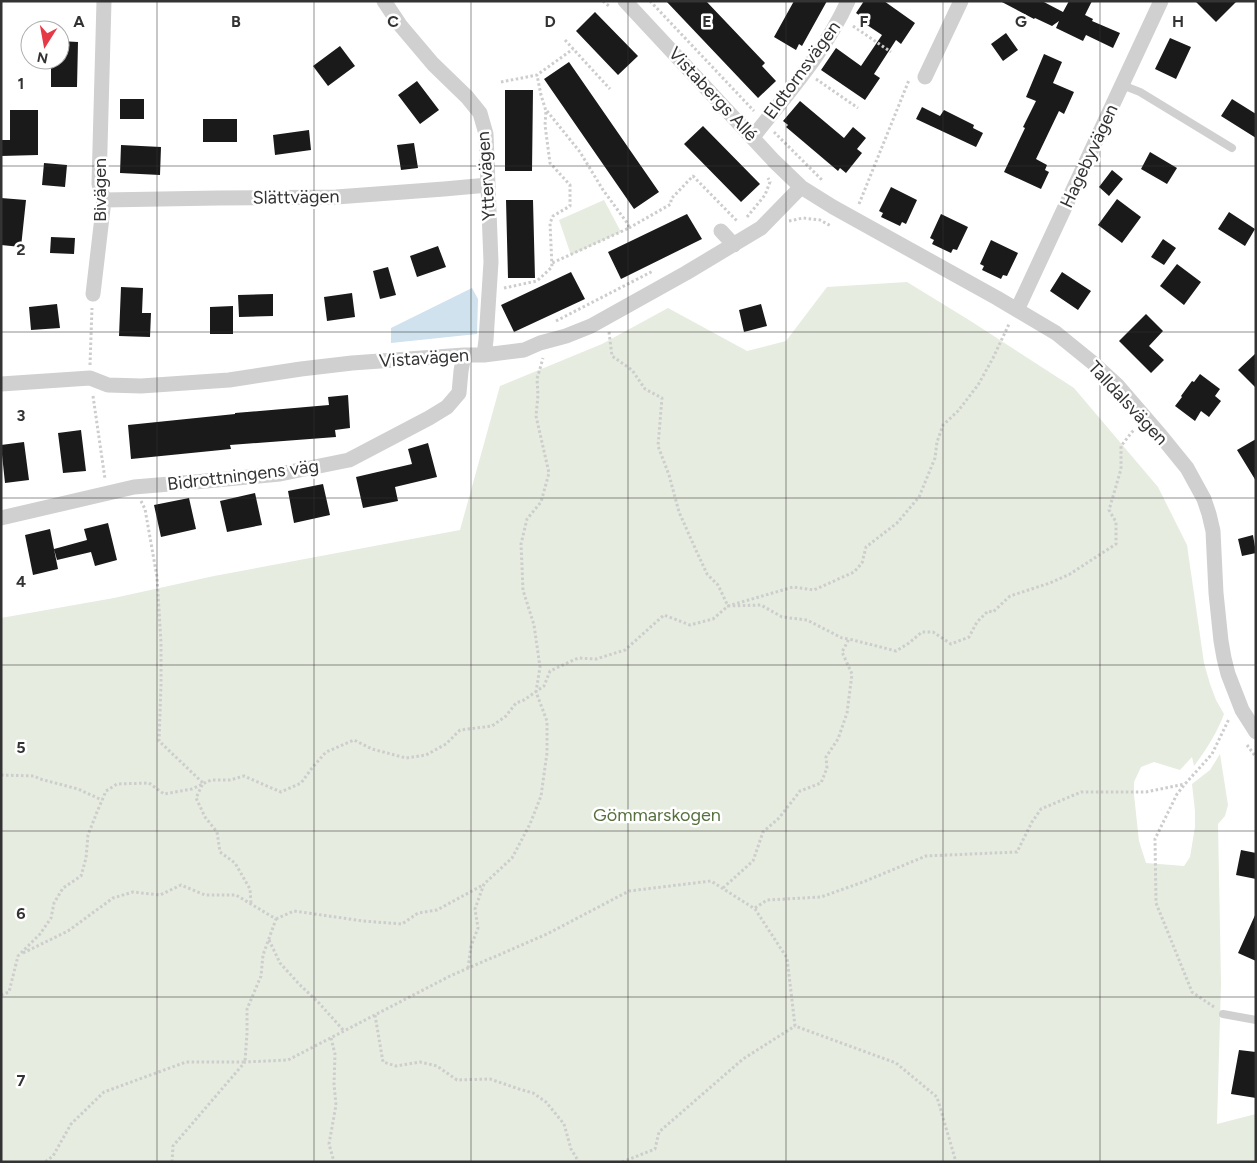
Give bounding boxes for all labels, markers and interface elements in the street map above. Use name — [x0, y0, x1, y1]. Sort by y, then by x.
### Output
text: A — [73, 12, 85, 31]
text: B — [231, 12, 241, 31]
text: C — [387, 12, 399, 31]
text: D — [544, 12, 556, 31]
text: E — [702, 12, 712, 31]
text: F — [860, 12, 869, 31]
text: G — [1015, 12, 1027, 31]
text: H — [1172, 12, 1184, 31]
street label: Eldtornsvägen — [759, 17, 845, 123]
north arrow — [20, 20, 70, 70]
street label: Vistabergs Allé — [664, 42, 762, 146]
text: N — [36, 48, 50, 67]
text: 1 — [18, 74, 24, 93]
street label: Hagebyvägen — [1055, 101, 1123, 211]
street label: Yttervägen — [472, 131, 500, 221]
street label: Bivägen — [89, 158, 111, 222]
street label: Slättvägen — [252, 185, 340, 209]
text: 2 — [16, 240, 26, 259]
street label: Vistavägen — [378, 344, 470, 372]
street label: Talldalsvägen — [1083, 356, 1173, 450]
text: 3 — [17, 406, 26, 425]
street label: Bidrottningens väg — [166, 455, 320, 495]
text: 4 — [16, 572, 26, 591]
text: 5 — [16, 738, 26, 757]
park label: Gömmarskogen — [593, 804, 721, 826]
text: 6 — [16, 904, 26, 923]
text: 7 — [17, 1071, 26, 1090]

